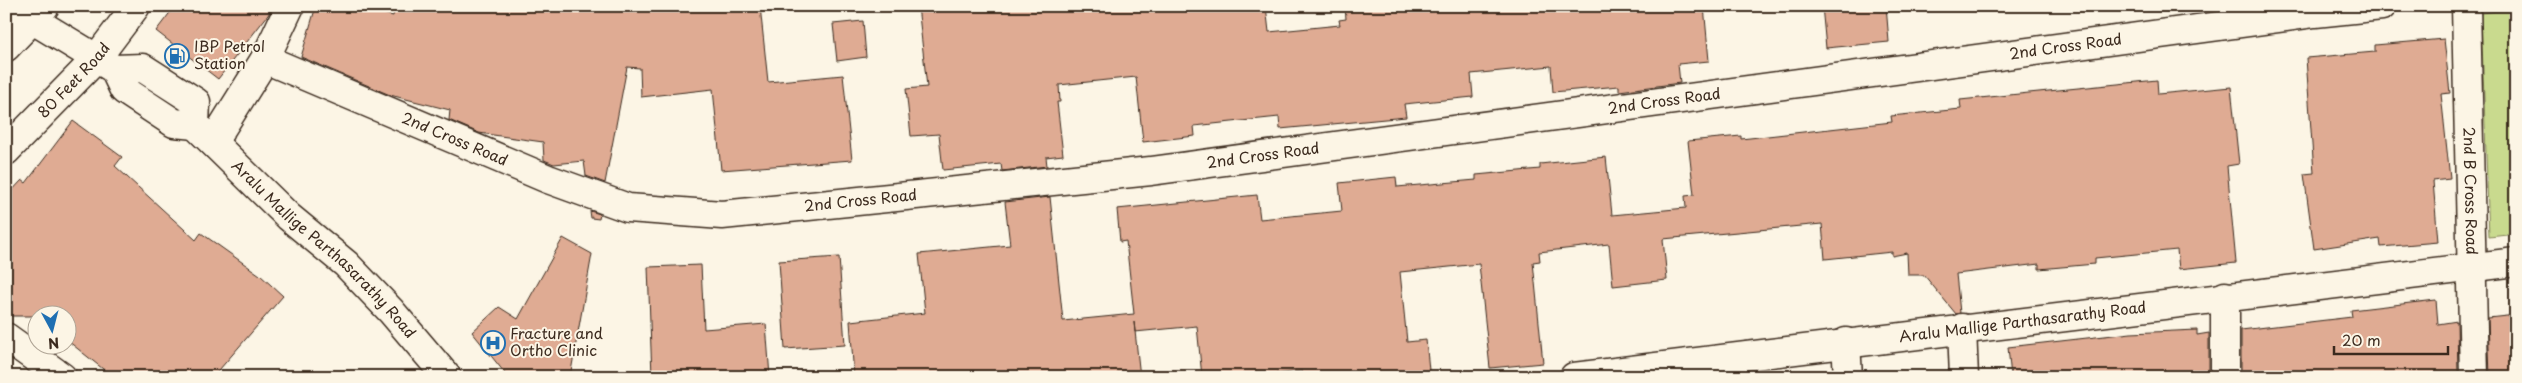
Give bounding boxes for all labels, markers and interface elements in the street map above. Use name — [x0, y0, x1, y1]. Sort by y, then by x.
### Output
street label: 2nd Cross Road — [2008, 26, 2123, 64]
place label: IBP Petrol Station — [194, 34, 265, 74]
street label: 80 Feet Road — [31, 37, 115, 123]
fuel station icon: IBP Petrol Station — [164, 43, 190, 69]
street label: 2nd Cross Road — [1606, 81, 1722, 119]
street label: 2nd Cross Road — [399, 105, 512, 171]
street label: 2nd B Cross Road — [2459, 127, 2484, 255]
street label: 2nd Cross Road — [1205, 135, 1321, 173]
street label: Aralu Mallige Parthasarathy Road — [227, 154, 422, 343]
street label: 2nd Cross Road — [803, 182, 918, 217]
street label: Aralu Mallige Parthasarathy Road — [1898, 294, 2147, 347]
north arrow — [28, 306, 78, 356]
place label: Fracture and Ortho Clinic — [510, 321, 603, 361]
scale bar — [2334, 323, 2448, 355]
text: 20 m — [2342, 328, 2381, 351]
hospital icon: Fracture and Ortho Clinic — [480, 330, 506, 356]
text: N — [47, 332, 60, 354]

